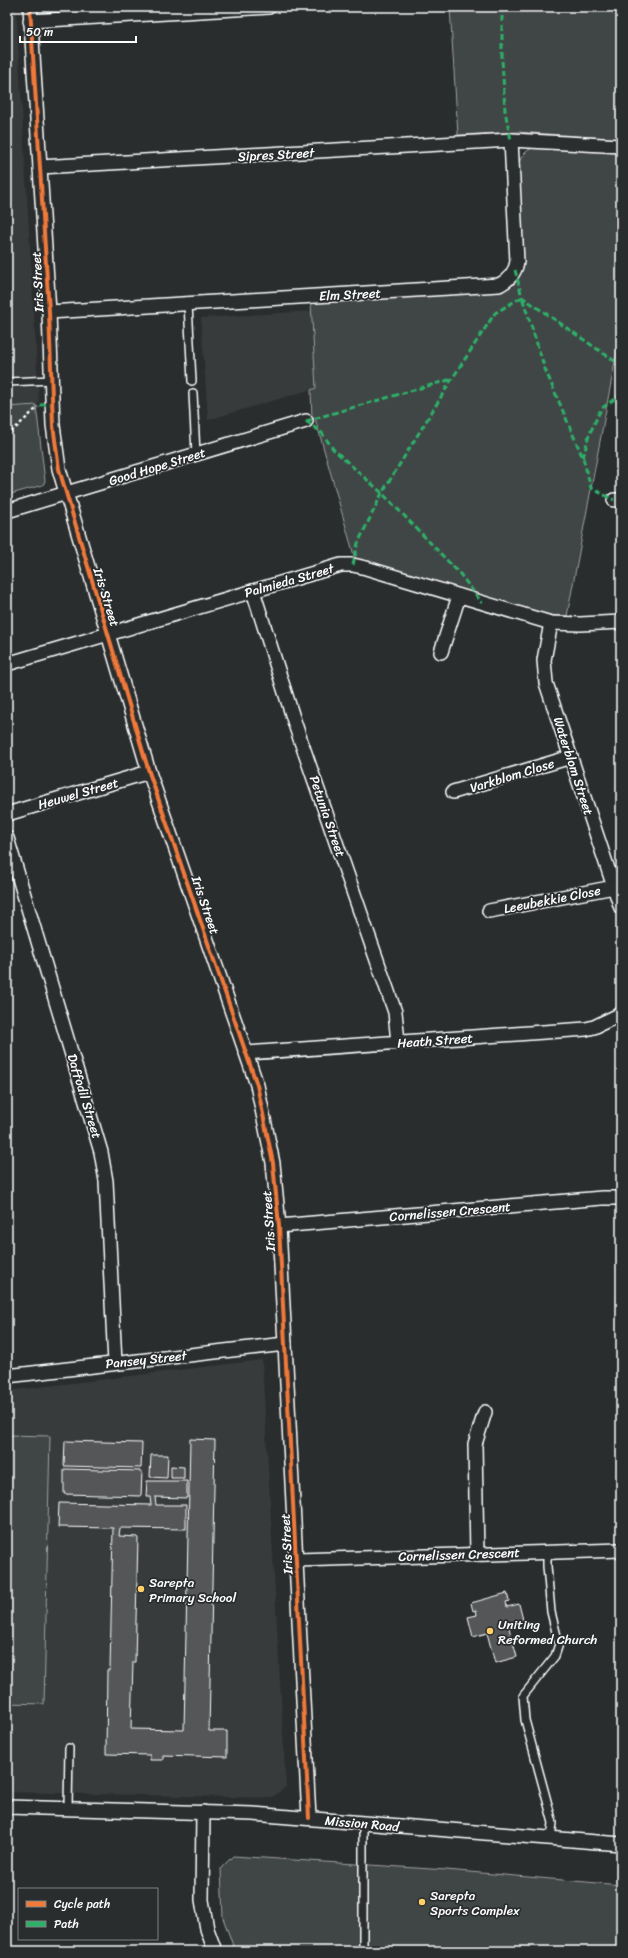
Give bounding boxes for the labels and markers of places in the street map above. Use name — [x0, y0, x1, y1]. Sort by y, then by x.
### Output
place label: Sarepta Primary School — [149, 1571, 236, 1609]
marker: Sarepta Primary School — [136, 1584, 146, 1594]
place label: Uniting Reformed Church — [498, 1613, 597, 1651]
marker: Uniting Reformed Church — [485, 1626, 495, 1636]
place label: Sarepta Sports Complex — [430, 1884, 520, 1922]
marker: Sarepta Sports Complex — [417, 1897, 427, 1907]

